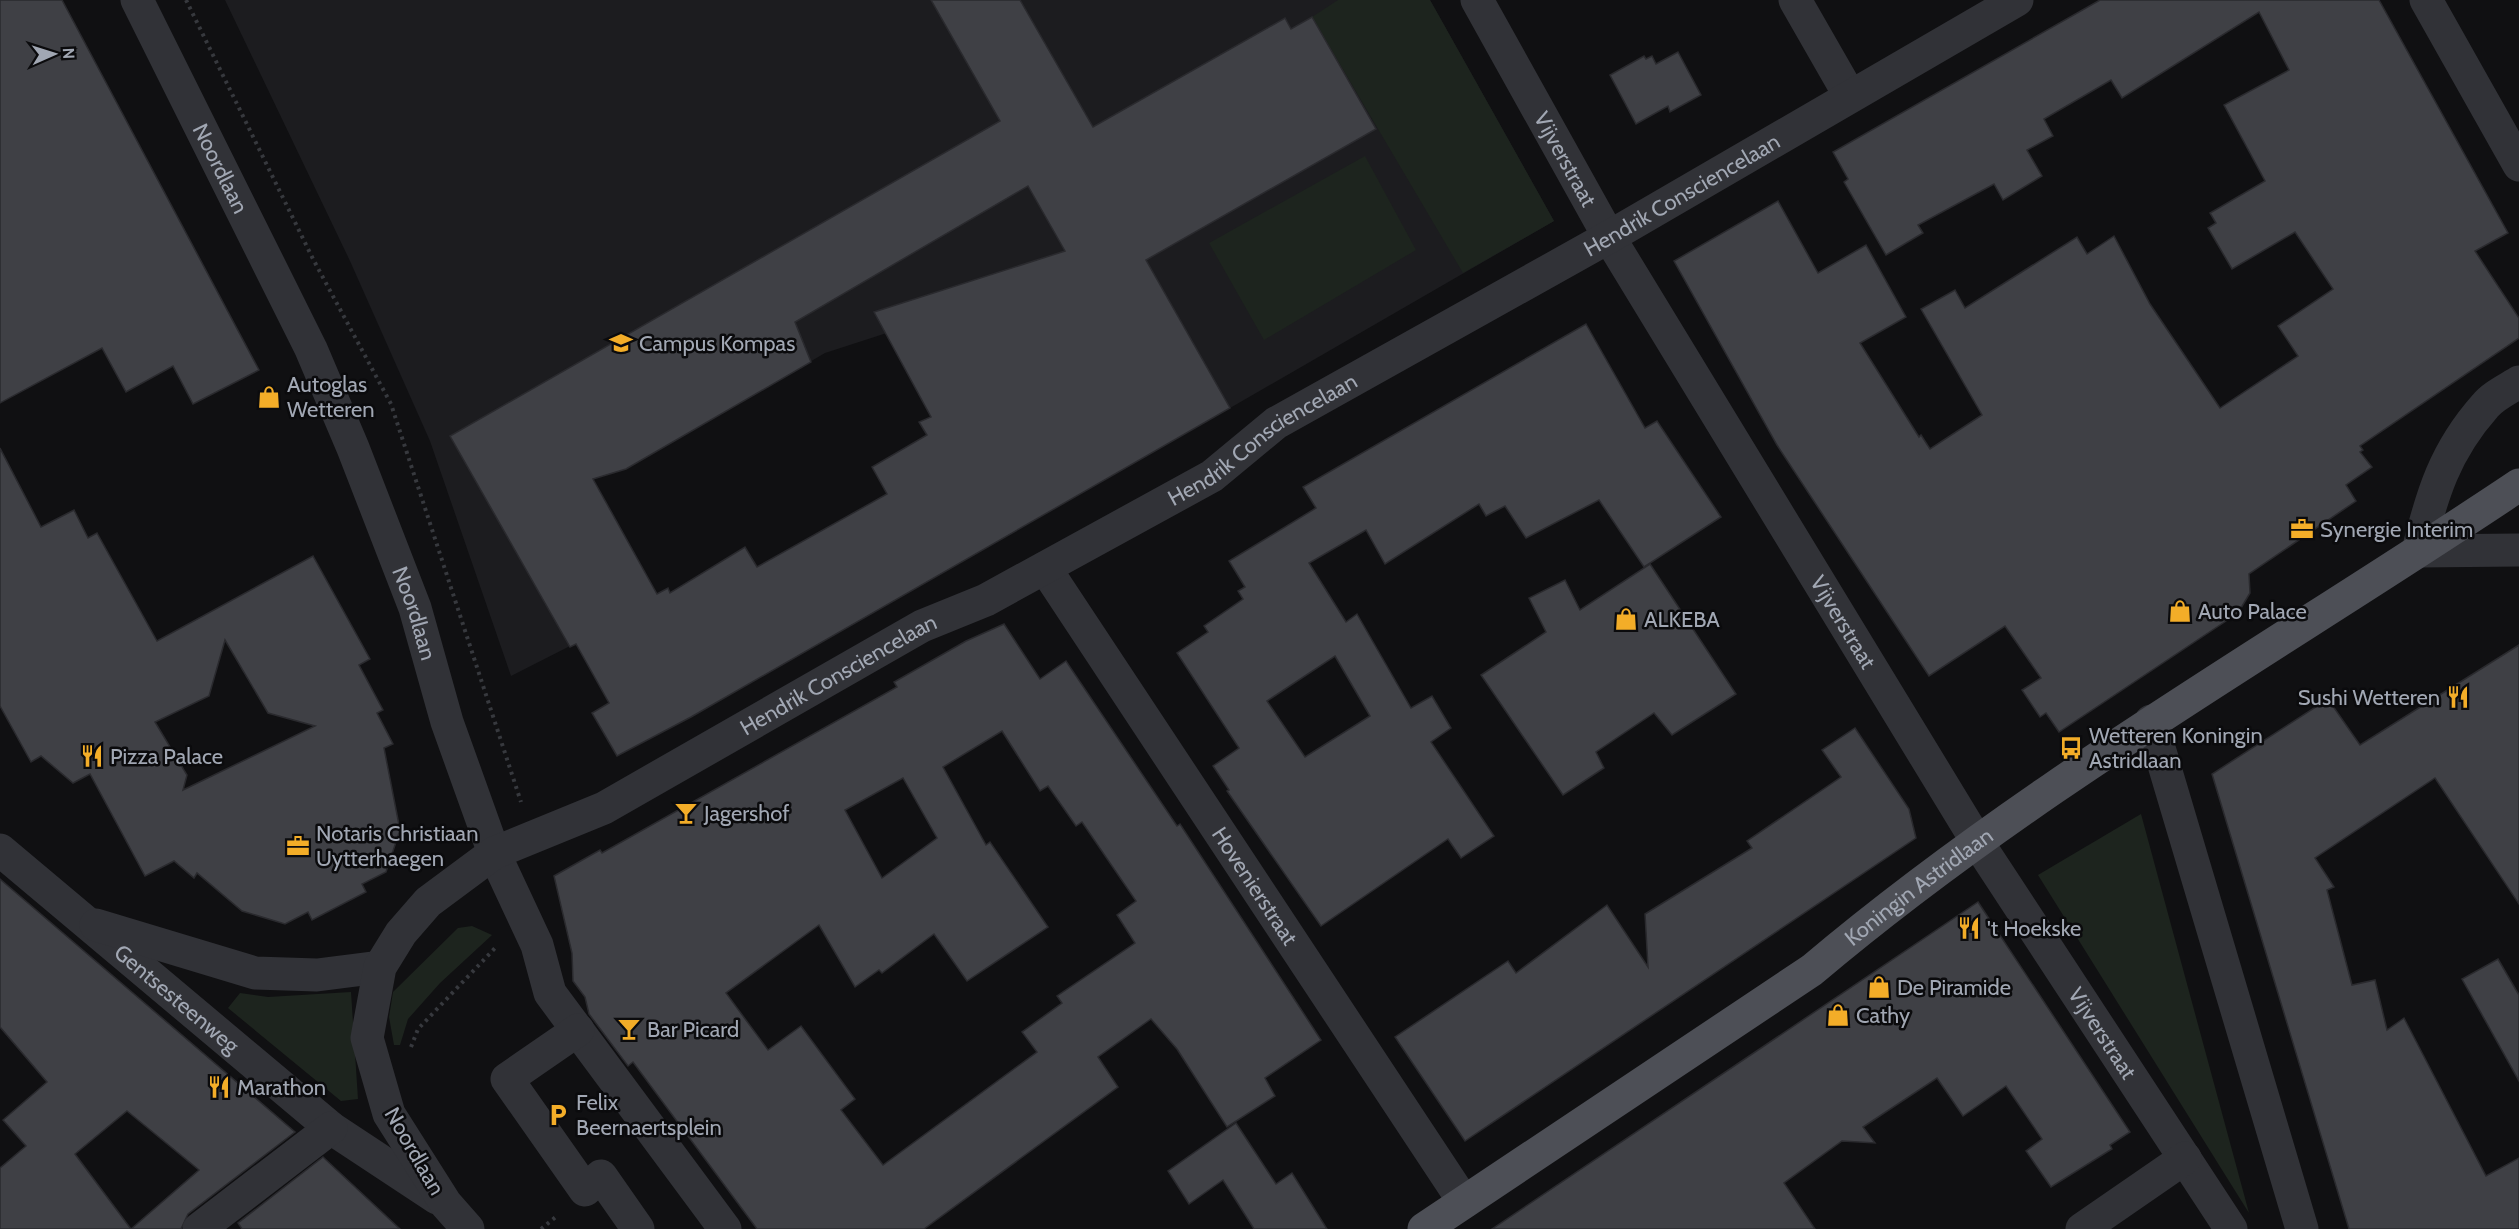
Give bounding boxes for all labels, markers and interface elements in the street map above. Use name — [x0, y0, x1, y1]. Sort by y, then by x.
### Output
north arrow — [24, 24, 84, 84]
text: N — [59, 47, 78, 59]
street label: Vijverstraat — [1528, 107, 1603, 212]
street label: Noordlaan — [187, 119, 254, 218]
street label: Hendrik Consciencelaan — [1579, 128, 1785, 262]
school or university icon: Campus Kompas — [608, 330, 634, 356]
place label: Campus Kompas — [639, 330, 795, 357]
street label: Hendrik Consciencelaan — [1163, 368, 1362, 512]
place label: Autoglas Wetteren — [287, 371, 374, 423]
shop icon: Autoglas Wetteren — [256, 384, 282, 410]
office icon: Synergie Interim — [2289, 516, 2315, 542]
place label: Synergie Interim — [2320, 516, 2473, 543]
street label: Noordlaan — [386, 563, 442, 663]
street label: Vijverstraat — [1804, 571, 1882, 674]
shop icon: Auto Palace — [2167, 598, 2193, 624]
place label: Auto Palace — [2198, 598, 2307, 625]
shop icon: ALKEBA — [1613, 606, 1639, 632]
place label: ALKEBA — [1644, 606, 1720, 633]
street label: Hendrik Consciencelaan — [735, 609, 941, 741]
place label: Sushi Wetteren — [2298, 684, 2440, 711]
restaurant icon: Sushi Wetteren — [2445, 684, 2471, 710]
place label: Wetteren Koningin Astridlaan — [2089, 722, 2263, 774]
bus stop icon: Wetteren Koningin Astridlaan — [2058, 735, 2084, 761]
restaurant icon: Pizza Palace — [79, 743, 105, 769]
place label: Pizza Palace — [110, 743, 223, 770]
bar icon: Jagershof — [673, 800, 699, 826]
place label: Jagershof — [703, 800, 789, 827]
place label: Notaris Christiaan Uytterhaegen — [316, 820, 478, 872]
street label: Hovenierstraat — [1206, 822, 1304, 951]
street label: Koningin Astridlaan — [1839, 822, 1998, 952]
office icon: Notaris Christiaan Uytterhaegen — [285, 833, 311, 859]
restaurant icon: 't Hoekske — [1956, 915, 1982, 941]
place label: 't Hoekske — [1987, 915, 2081, 942]
street label: Gentsesteenweg — [109, 939, 245, 1060]
shop icon: De Piramide — [1866, 974, 1892, 1000]
place label: De Piramide — [1897, 974, 2011, 1001]
street label: Vijverstraat — [2062, 982, 2142, 1085]
shop icon: Cathy — [1825, 1002, 1851, 1028]
place label: Cathy — [1856, 1002, 1910, 1029]
bar icon: Bar Picard — [616, 1016, 642, 1042]
place label: Bar Picard — [647, 1016, 739, 1043]
restaurant icon: Marathon — [206, 1074, 232, 1100]
place label: Marathon — [237, 1074, 326, 1101]
place label: Felix Beernaertsplein — [576, 1089, 722, 1141]
parking icon: Felix Beernaertsplein — [545, 1102, 571, 1128]
street label: Noordlaan — [379, 1103, 450, 1200]

